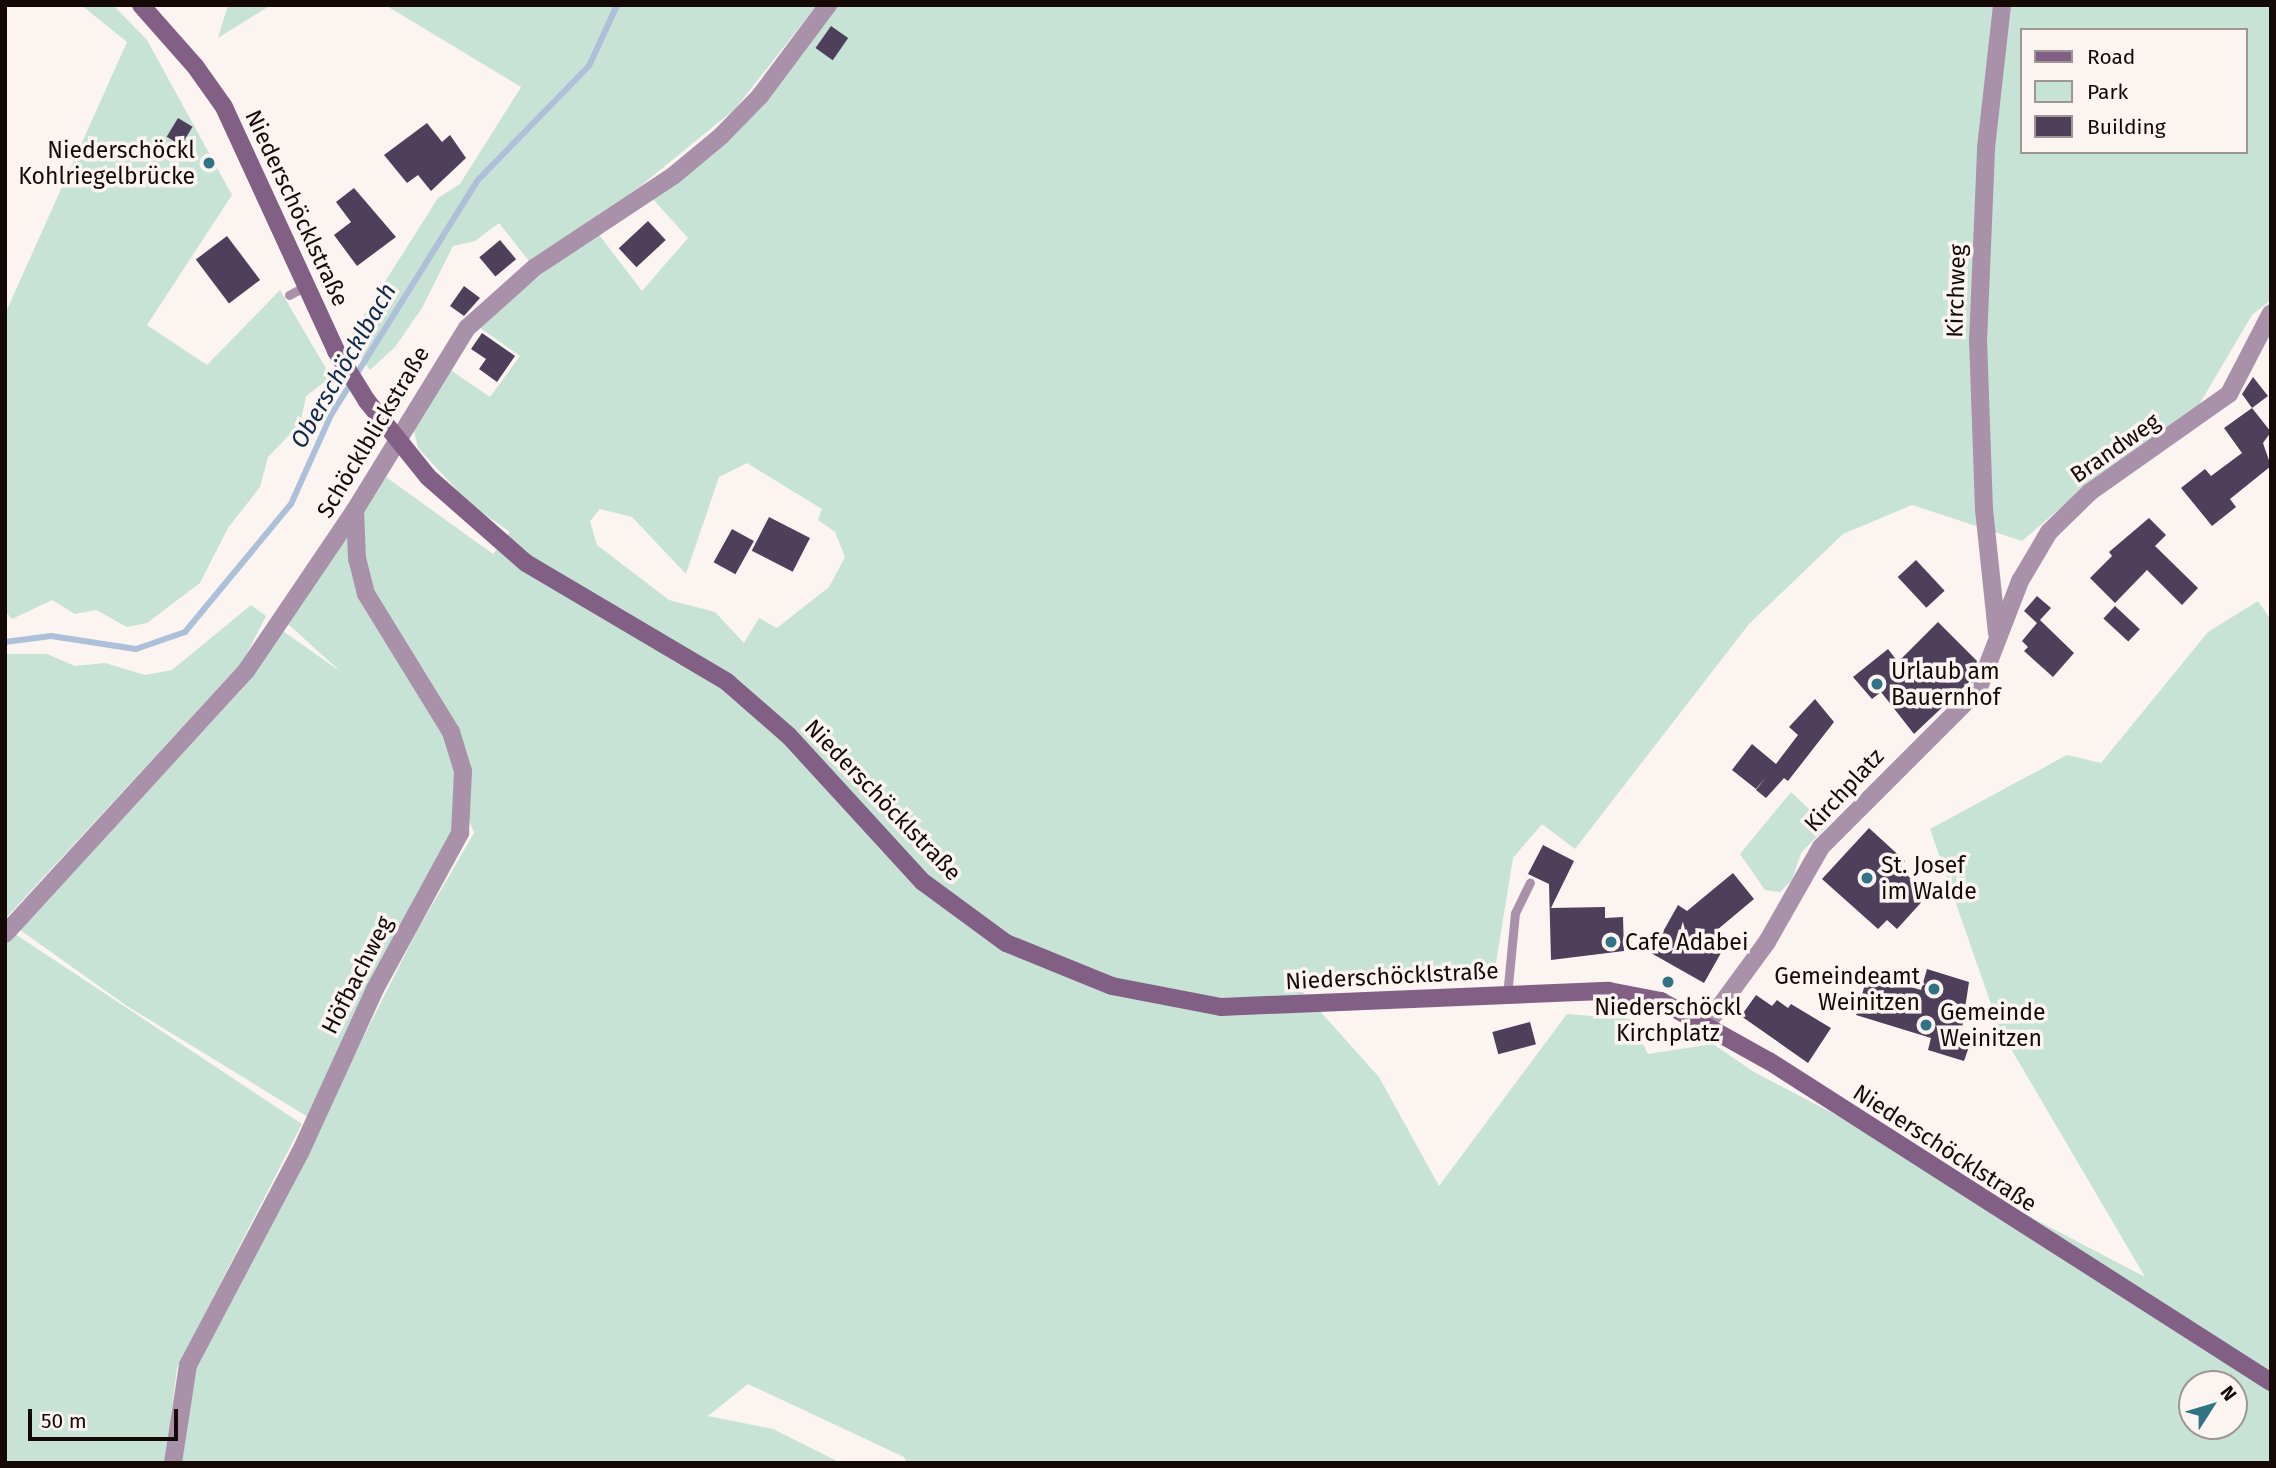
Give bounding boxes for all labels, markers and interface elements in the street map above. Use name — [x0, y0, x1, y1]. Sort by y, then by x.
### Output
legend — [2021, 28, 2248, 154]
text: Road — [2087, 44, 2135, 70]
text: Park — [2087, 79, 2128, 105]
street label: Niederschöcklstraße — [239, 105, 355, 311]
text: Building — [2087, 114, 2166, 140]
place label: Niederschöckl Kohlriegelbrücke — [18, 136, 195, 190]
marker: Niederschöckl Kohlriegelbrücke — [201, 155, 217, 171]
street label: Kirchweg — [1941, 244, 1971, 338]
water label: Oberschöcklbach — [285, 278, 403, 454]
street label: Schöcklblickstraße — [311, 341, 435, 523]
street label: Brandweg — [2065, 407, 2165, 489]
place label: Urlaub am Bauernhof — [1891, 657, 2000, 711]
marker: Urlaub am Bauernhof — [1869, 676, 1885, 692]
street label: Niederschöcklstraße — [799, 714, 967, 886]
street label: Kirchplatz — [1798, 743, 1890, 837]
place label: St. Josef im Walde — [1881, 851, 1977, 905]
marker: St. Josef im Walde — [1859, 870, 1875, 886]
street label: Höfbachweg — [316, 912, 398, 1038]
place label: Cafe Adabei — [1625, 928, 1748, 956]
marker: Cafe Adabei — [1603, 934, 1619, 950]
street label: Niederschöcklstraße — [1285, 957, 1499, 995]
place label: Gemeindeamt Weinitzen — [1774, 962, 1920, 1016]
marker: Niederschöckl Kirchplatz — [1660, 974, 1676, 990]
marker: Gemeindeamt Weinitzen — [1926, 981, 1942, 997]
place label: Niederschöckl Kirchplatz — [1594, 993, 1742, 1047]
place label: Gemeinde Weinitzen — [1940, 998, 2046, 1052]
marker: Gemeinde Weinitzen — [1918, 1017, 1934, 1033]
street label: Niederschöcklstraße — [1848, 1078, 2042, 1218]
north arrow — [2178, 1370, 2248, 1440]
text: N — [2216, 1381, 2242, 1405]
scale bar — [32, 1394, 182, 1438]
text: 50 m — [41, 1408, 87, 1434]

